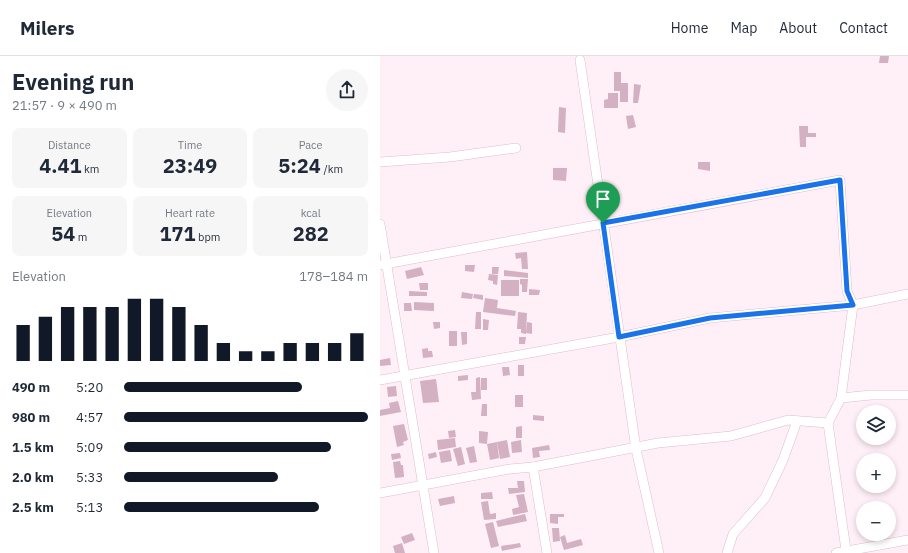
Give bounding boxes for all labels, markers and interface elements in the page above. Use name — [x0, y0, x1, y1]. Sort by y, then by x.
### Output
text: Milers — [20, 16, 75, 40]
text: Home — [671, 19, 708, 37]
text: Map — [730, 19, 757, 37]
text: About — [779, 19, 817, 37]
text: Contact — [839, 19, 888, 37]
text: Evening run — [12, 67, 134, 96]
button: share — [326, 69, 368, 111]
text: 21:57 · 9 × 490 m — [12, 97, 117, 114]
text: Distance — [48, 138, 91, 152]
text: Time — [178, 138, 202, 152]
text: Pace — [299, 138, 323, 152]
text: 4.41 — [39, 152, 81, 179]
text: 23:49 — [163, 152, 217, 179]
text: 5:24 — [278, 152, 321, 179]
text: km — [81, 162, 99, 176]
text: /km — [321, 162, 343, 176]
pin — [586, 182, 620, 223]
icon: arrive — [592, 188, 614, 210]
text: Elevation — [47, 206, 92, 220]
text: Heart rate — [165, 206, 215, 220]
text: kcal — [301, 206, 321, 220]
text: 54 — [51, 220, 75, 247]
text: 171 — [160, 220, 196, 247]
text: 282 — [293, 220, 329, 247]
text: m — [75, 230, 87, 244]
text: bpm — [196, 230, 220, 244]
text: Elevation — [12, 268, 66, 285]
text: 178–184 m — [299, 268, 368, 285]
text: 490 m — [12, 379, 50, 396]
text: 5:20 — [76, 379, 103, 396]
map controls — [856, 405, 896, 541]
button: layers — [856, 405, 896, 445]
text: 980 m — [12, 409, 50, 426]
text: 4:57 — [76, 409, 103, 426]
text: 1.5 km — [12, 439, 54, 456]
text: 5:09 — [76, 439, 103, 456]
button: + — [856, 453, 896, 493]
text: 2.0 km — [12, 469, 54, 486]
text: 5:33 — [76, 469, 103, 486]
text: 2.5 km — [12, 499, 54, 516]
text: 5:13 — [76, 499, 103, 516]
button: − — [856, 501, 896, 541]

